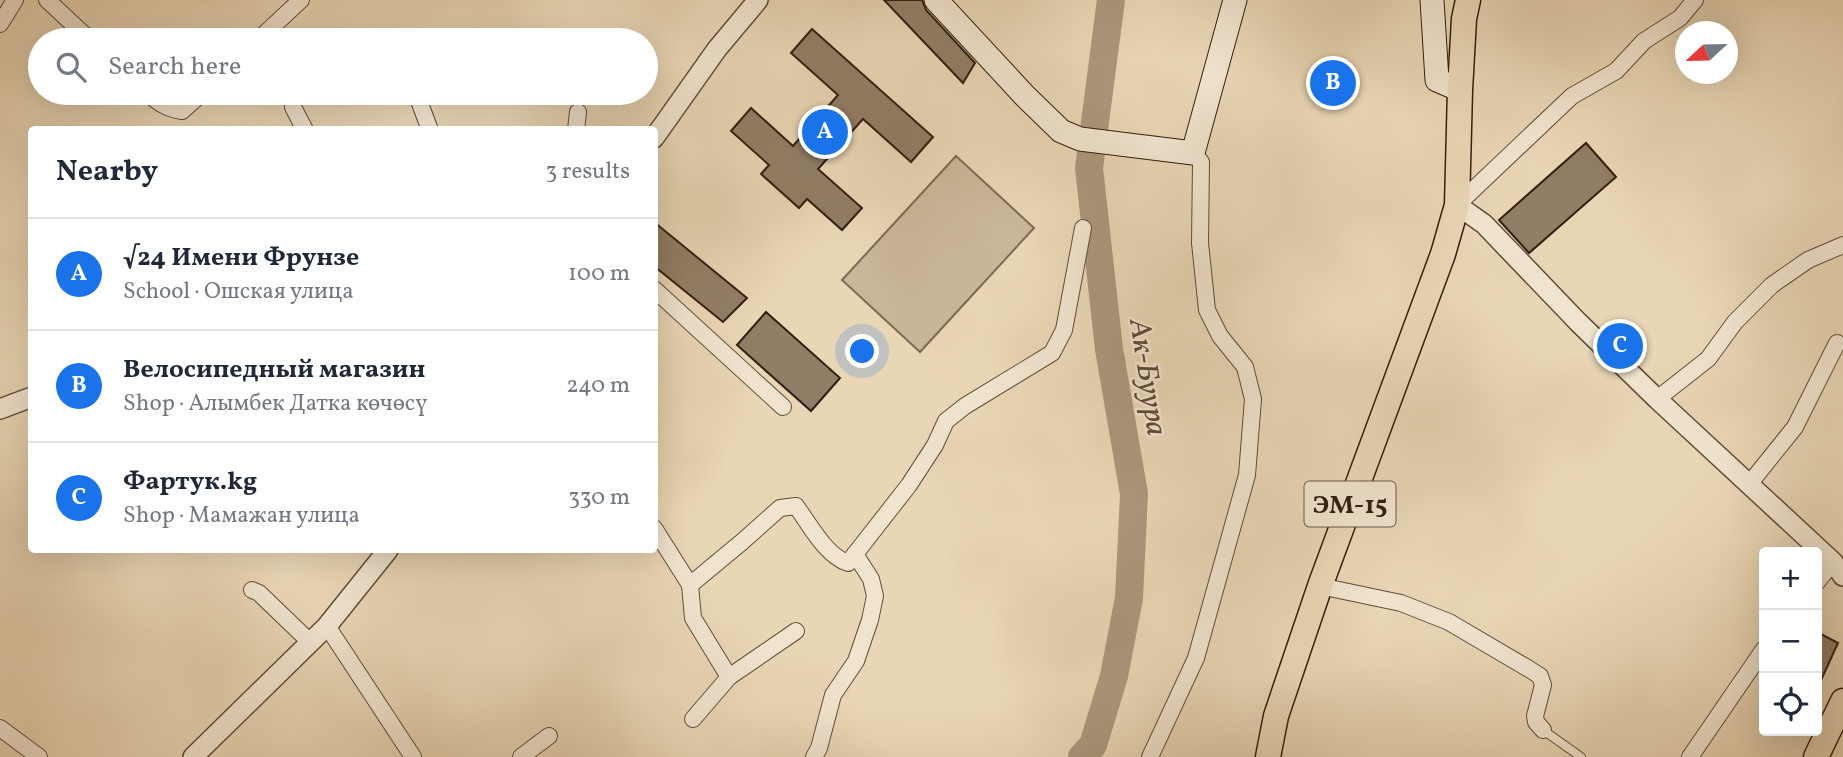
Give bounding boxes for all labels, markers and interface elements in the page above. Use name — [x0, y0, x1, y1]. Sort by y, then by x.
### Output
north arrow — [1675, 21, 1738, 84]
search box — [28, 28, 658, 105]
icon: search — [52, 48, 90, 86]
text: Search here — [108, 49, 241, 85]
pin: B — [1310, 57, 1356, 109]
pin: A — [802, 106, 848, 158]
text: Nearby — [56, 151, 158, 193]
text: 3 results — [545, 156, 630, 188]
text: √24 Имени Фрунзе — [123, 240, 359, 276]
text: A — [71, 258, 87, 290]
text: 100 m — [568, 258, 630, 290]
text: School · Ошская улица — [123, 276, 354, 308]
water label: Ак-Буура — [1117, 315, 1177, 439]
pin: C — [1597, 320, 1643, 372]
your location — [845, 334, 879, 368]
text: Велосипедный магазин — [123, 352, 425, 388]
text: B — [71, 370, 87, 402]
text: 240 m — [566, 370, 630, 402]
text: Shop · Алымбек Датка көчөсү — [123, 388, 427, 420]
text: Фартук.kg — [123, 464, 257, 500]
text: C — [72, 482, 86, 514]
text: 330 m — [568, 482, 630, 514]
road number: ЭМ-15 — [1304, 482, 1396, 526]
text: Shop · Мамажан улица — [123, 500, 360, 532]
map controls — [1759, 547, 1822, 736]
button: + — [1759, 547, 1822, 610]
button: − — [1759, 610, 1822, 673]
button: locate — [1759, 673, 1822, 736]

